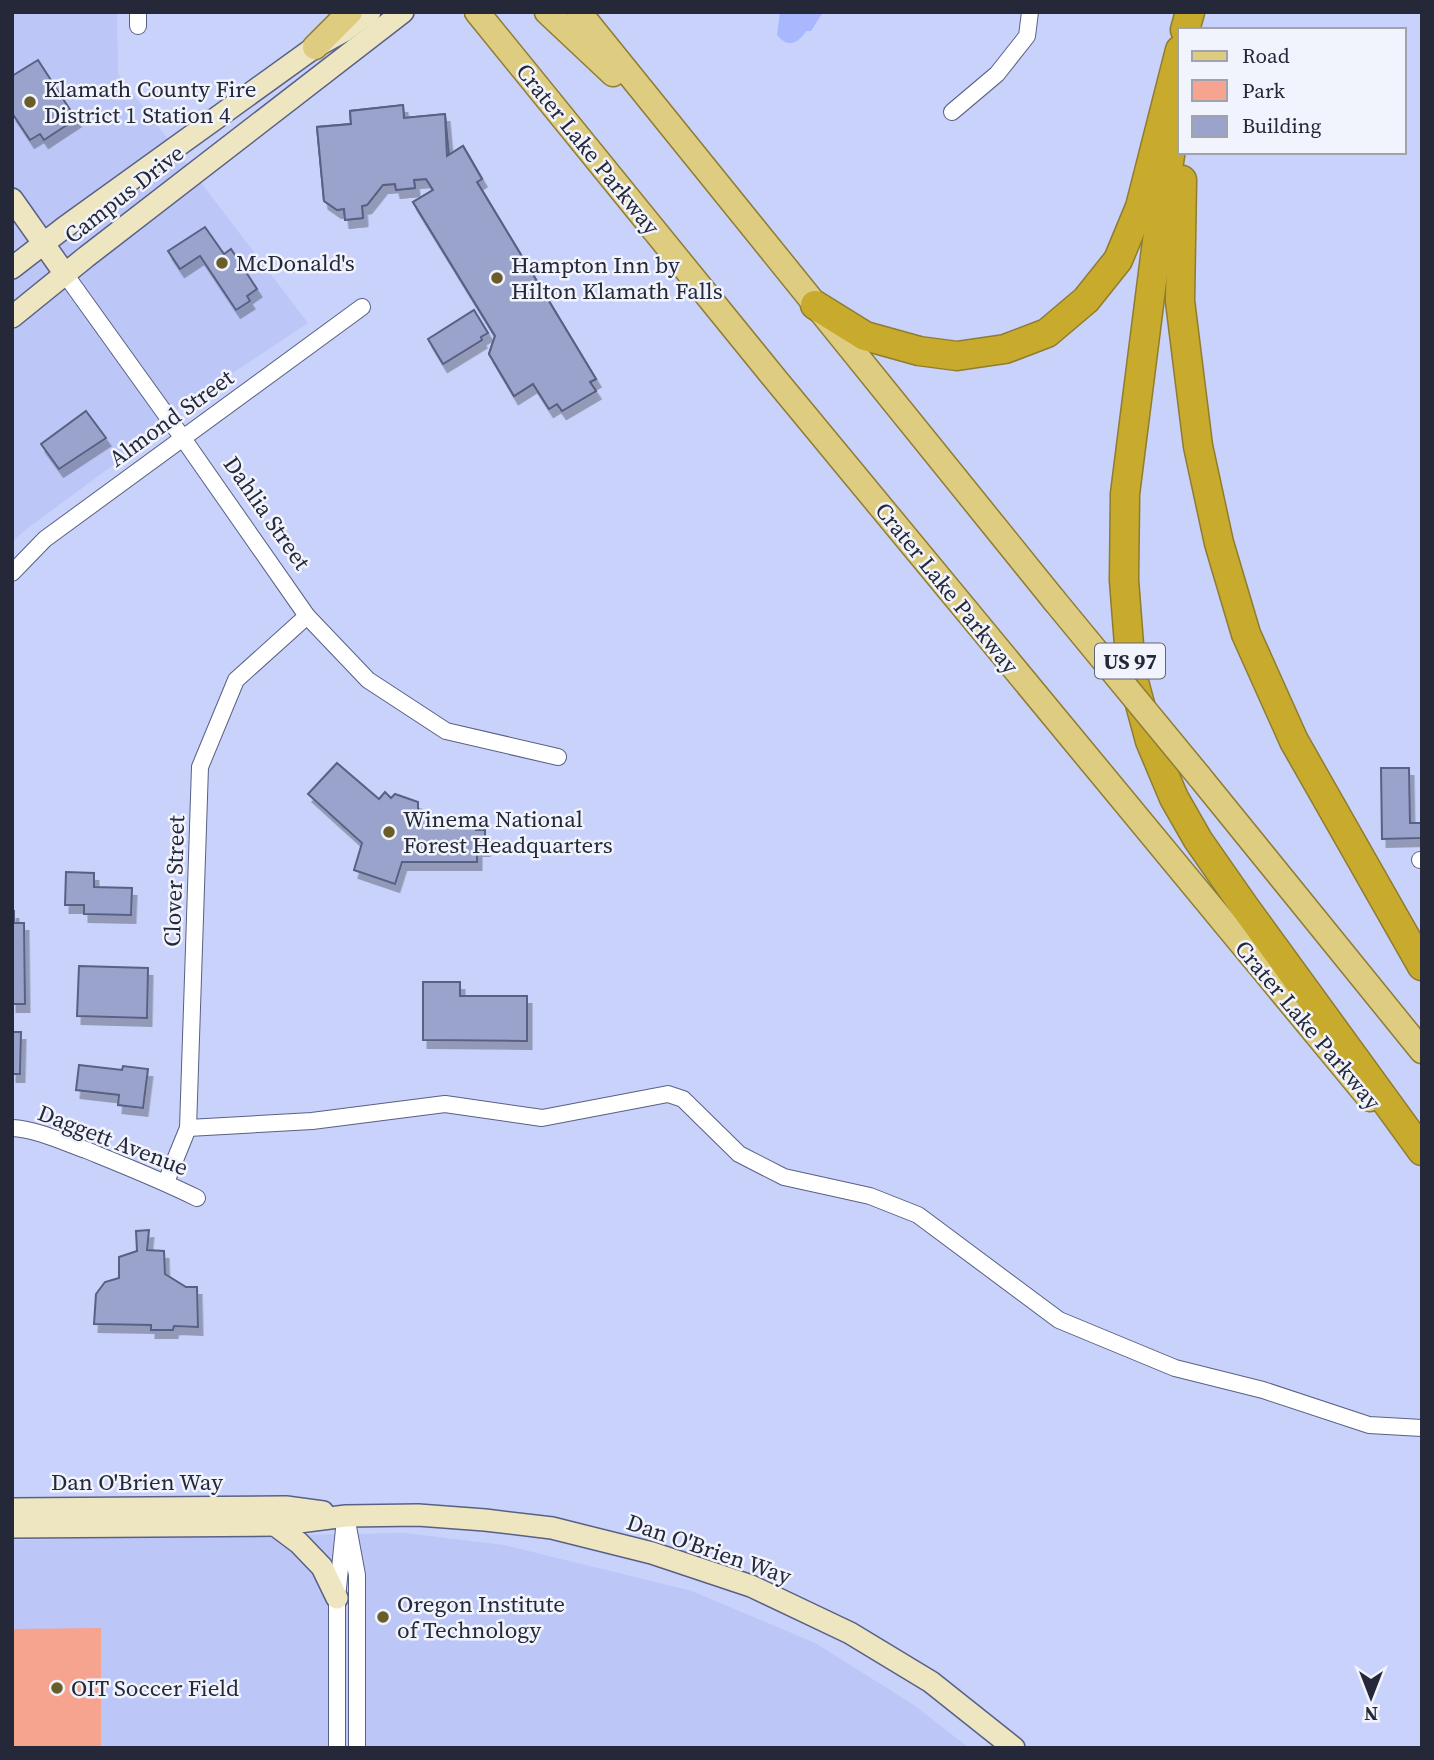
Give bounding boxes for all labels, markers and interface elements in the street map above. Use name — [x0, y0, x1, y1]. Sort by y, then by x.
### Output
legend — [1178, 28, 1406, 154]
text: Road — [1242, 41, 1290, 70]
street label: Crater Lake Parkway — [509, 56, 667, 242]
place label: Klamath County Fire District 1 Station 4 — [44, 73, 257, 131]
text: Park — [1242, 76, 1286, 105]
marker: Klamath County Fire District 1 Station 4 — [22, 94, 38, 110]
text: Building — [1242, 111, 1321, 140]
street label: Campus Drive — [57, 137, 191, 251]
place label: McDonald's — [236, 247, 355, 279]
place label: Hampton Inn by Hilton Klamath Falls — [511, 249, 723, 307]
marker: McDonald's — [214, 255, 230, 271]
marker: Hampton Inn by Hilton Klamath Falls — [489, 270, 505, 286]
street label: Almond Street — [102, 361, 240, 474]
street label: Dahlia Street — [216, 450, 318, 577]
street label: Crater Lake Parkway — [868, 495, 1026, 681]
road number: US 97 — [1095, 644, 1165, 678]
place label: Winema National Forest Headquarters — [403, 803, 613, 861]
street label: Clover Street — [156, 814, 192, 947]
marker: Winema National Forest Headquarters — [381, 824, 397, 840]
street label: Crater Lake Parkway — [1228, 933, 1389, 1117]
street label: Daggett Avenue — [33, 1097, 193, 1183]
street label: Dan O'Brien Way — [51, 1466, 223, 1498]
street label: Dan O'Brien Way — [622, 1506, 796, 1592]
place label: Oregon Institute of Technology — [397, 1588, 565, 1646]
marker: Oregon Institute of Technology — [375, 1609, 391, 1625]
north arrow — [1336, 1662, 1406, 1732]
place label: OIT Soccer Field — [71, 1672, 239, 1704]
marker: OIT Soccer Field — [49, 1680, 65, 1696]
text: N — [1364, 1701, 1378, 1727]

